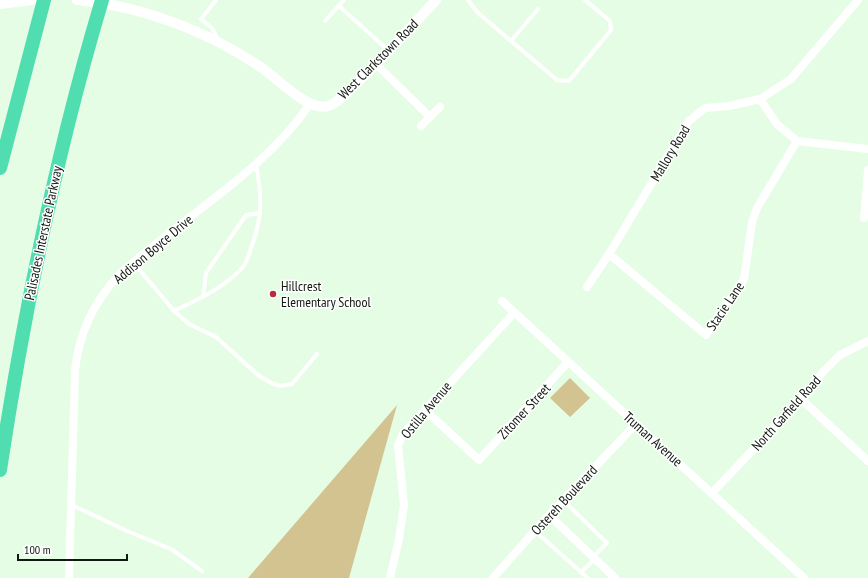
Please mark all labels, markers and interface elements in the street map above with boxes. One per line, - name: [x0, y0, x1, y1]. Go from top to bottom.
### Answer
- street label: West Clarkstown Road: [334, 15, 422, 103]
- street label: Mallory Road: [646, 122, 694, 184]
- street label: Palisades Interstate Parkway: [20, 163, 66, 302]
- street label: Addison Boyce Drive: [110, 210, 197, 288]
- place label: Hillcrest Elementary School: [281, 277, 371, 311]
- street label: Stacie Lane: [702, 278, 748, 334]
- marker: Hillcrest Elementary School: [268, 289, 278, 299]
- street label: North Garfield Road: [747, 372, 825, 454]
- street label: Ostilla Avenue: [397, 377, 455, 442]
- street label: Zitomer Street: [494, 379, 554, 443]
- street label: Truman Avenue: [620, 408, 687, 471]
- street label: Ostereh Boulevard: [527, 461, 601, 539]
- scale bar: [18, 536, 127, 562]
- text: 100 m: [24, 542, 51, 557]

